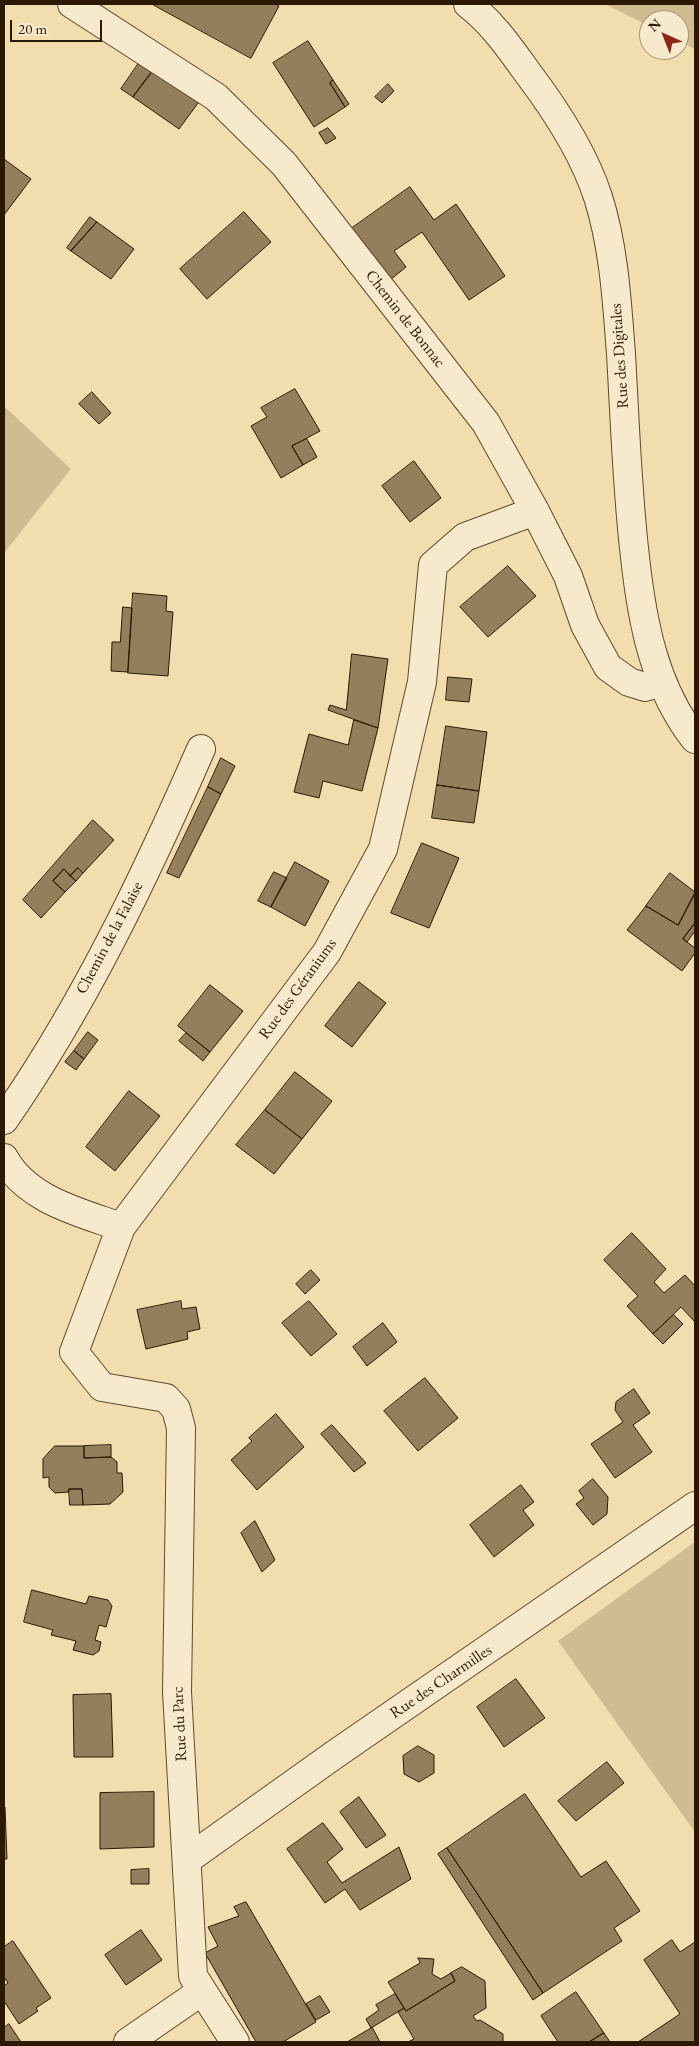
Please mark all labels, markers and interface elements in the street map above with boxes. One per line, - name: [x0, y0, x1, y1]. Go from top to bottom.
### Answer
- scale bar: [12, 10, 105, 42]
- north arrow: [639, 10, 689, 60]
- text: N: [644, 15, 665, 35]
- text: 20 m: [18, 19, 47, 38]
- street label: Chemin de Bonnac: [361, 266, 449, 372]
- street label: Rue des Digitales: [607, 303, 633, 409]
- street label: Chemin de la Falaise: [72, 879, 148, 997]
- street label: Rue des Géraniums: [255, 935, 341, 1043]
- street label: Rue des Charmilles: [386, 1641, 496, 1723]
- street label: Rue du Parc: [168, 1686, 192, 1762]

